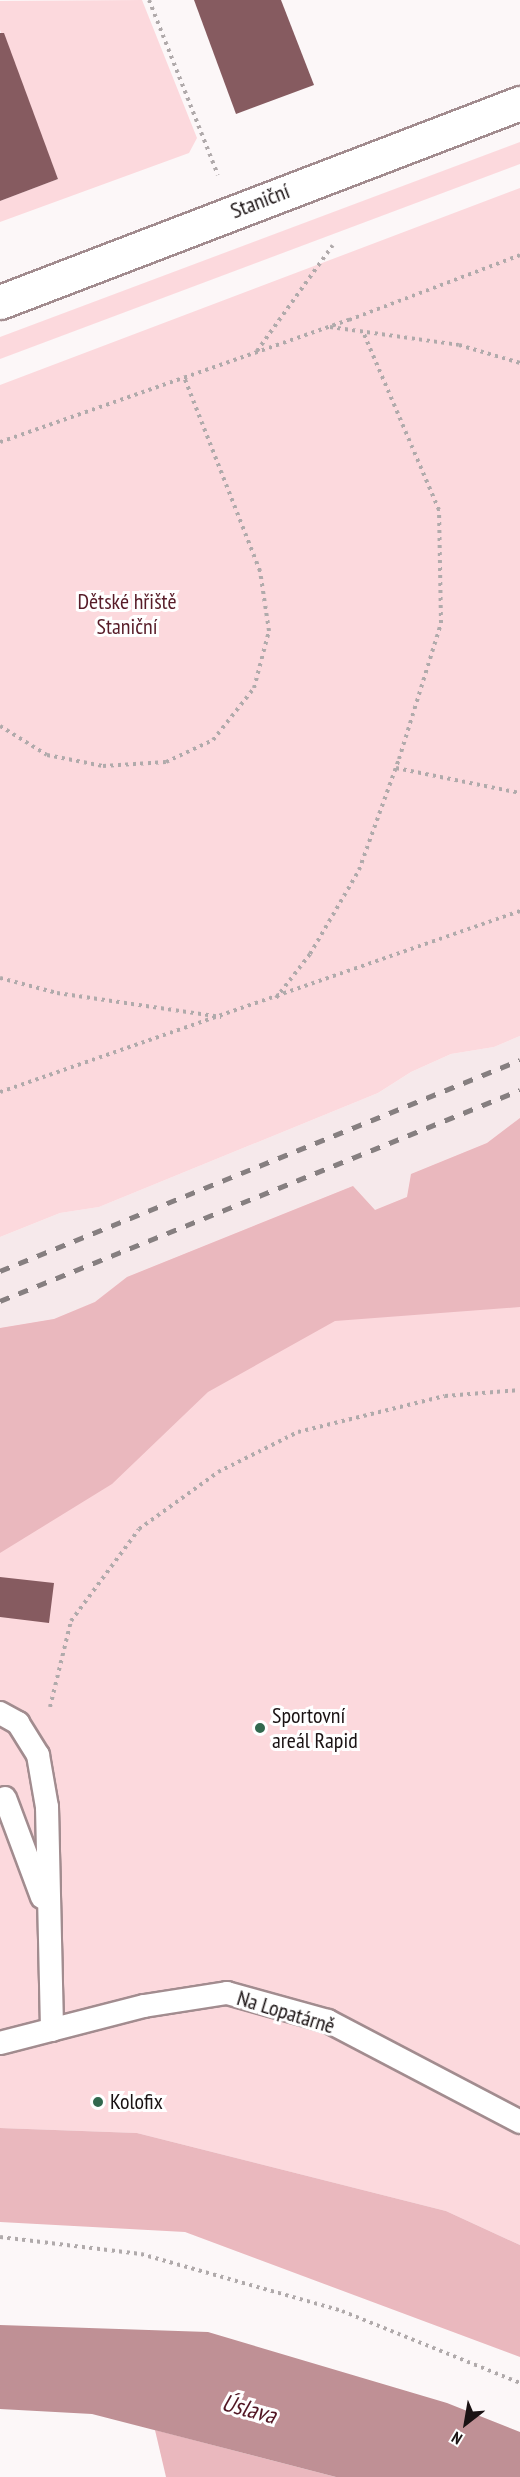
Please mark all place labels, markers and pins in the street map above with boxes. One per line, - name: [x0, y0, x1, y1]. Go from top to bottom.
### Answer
- place label: Sportovní areál Rapid: [272, 1702, 358, 1754]
- marker: Sportovní areál Rapid: [253, 1721, 267, 1735]
- place label: Kolofix: [110, 2089, 163, 2115]
- marker: Kolofix: [91, 2095, 105, 2109]

